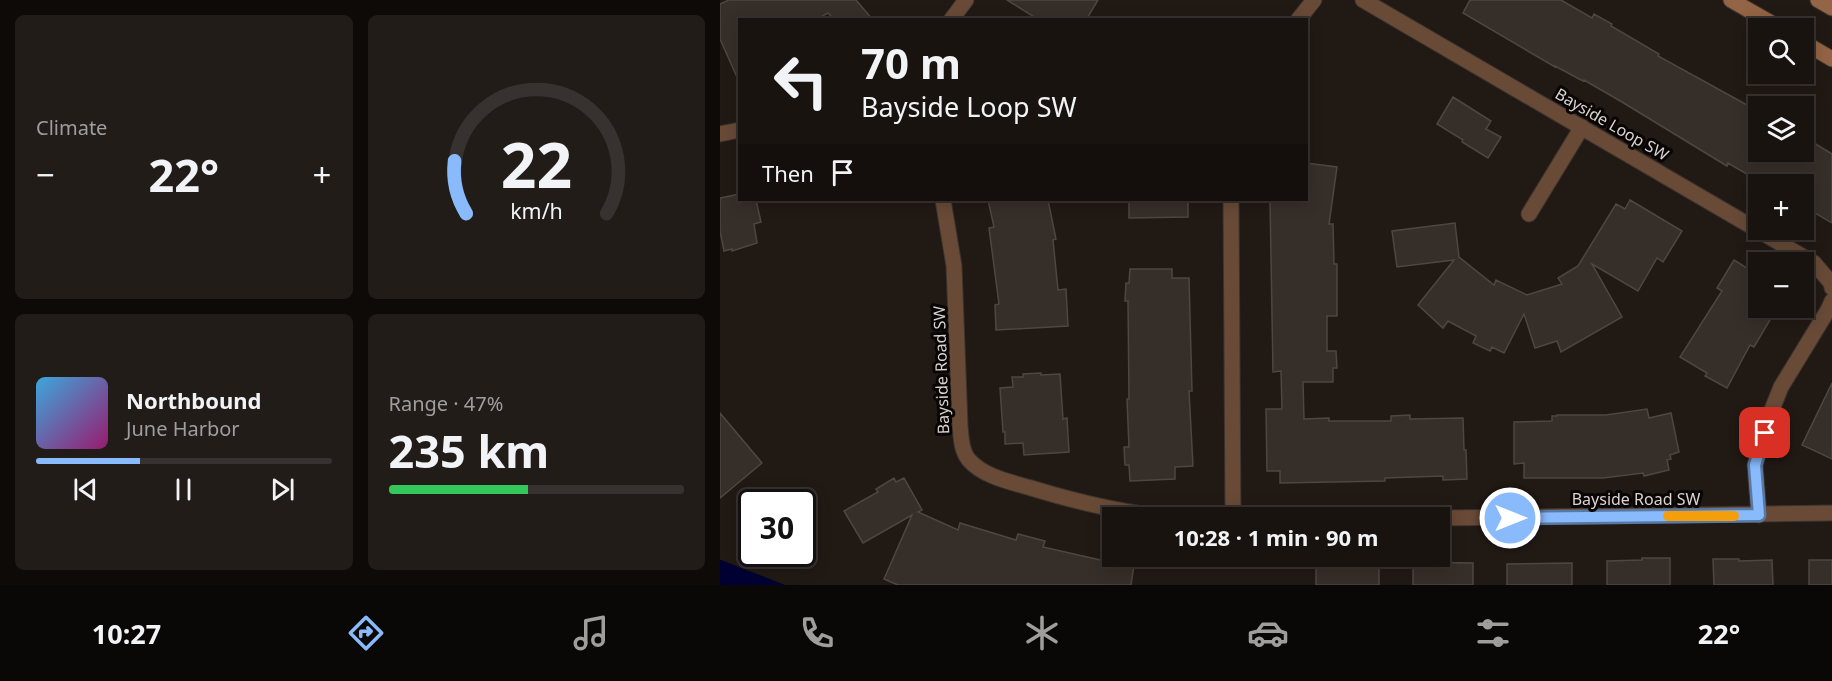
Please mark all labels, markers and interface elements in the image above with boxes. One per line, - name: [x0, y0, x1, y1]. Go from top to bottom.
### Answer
- map controls: [1748, 18, 1814, 318]
- button: search: [1748, 18, 1814, 84]
- text: 70 m: [861, 34, 961, 91]
- icon: left: [762, 42, 840, 120]
- street label: Bayside Loop SW: [1551, 83, 1673, 166]
- text: Bayside Loop SW: [861, 88, 1077, 125]
- button: layers: [1748, 96, 1814, 162]
- text: Climate: [36, 114, 107, 141]
- text: 22: [501, 121, 572, 206]
- text: 22°: [148, 144, 219, 205]
- text: −: [36, 152, 55, 197]
- text: +: [313, 152, 332, 197]
- icon: arrive: [826, 156, 859, 189]
- text: Then: [762, 158, 814, 188]
- button: +: [1748, 174, 1814, 240]
- text: km/h: [510, 196, 563, 225]
- button: −: [1748, 252, 1814, 318]
- street label: Bayside Road SW: [928, 305, 954, 435]
- text: Northbound: [126, 385, 261, 415]
- text: Range · 47%: [389, 390, 503, 417]
- pin: [1739, 407, 1790, 458]
- text: June Harbor: [126, 415, 240, 442]
- icon: arrive: [1748, 416, 1781, 449]
- text: 235 km: [389, 420, 549, 481]
- icon: previous: [69, 473, 102, 506]
- icon: pause: [167, 473, 200, 506]
- icon: next: [266, 473, 299, 506]
- position arrow: [1478, 486, 1542, 550]
- street label: Bayside Road SW: [1572, 488, 1700, 510]
- speed limit sign: 30: [738, 489, 816, 567]
- text: 10:28 · 1 min · 90 m: [1174, 522, 1378, 552]
- icon: directions: [345, 612, 387, 654]
- icon: music: [570, 612, 612, 654]
- icon: phone: [796, 612, 838, 654]
- icon: climate: [1021, 612, 1063, 654]
- icon: car: [1247, 612, 1289, 654]
- icon: filters: [1472, 612, 1514, 654]
- text: 10:27: [92, 615, 161, 652]
- text: 22°: [1698, 615, 1740, 652]

